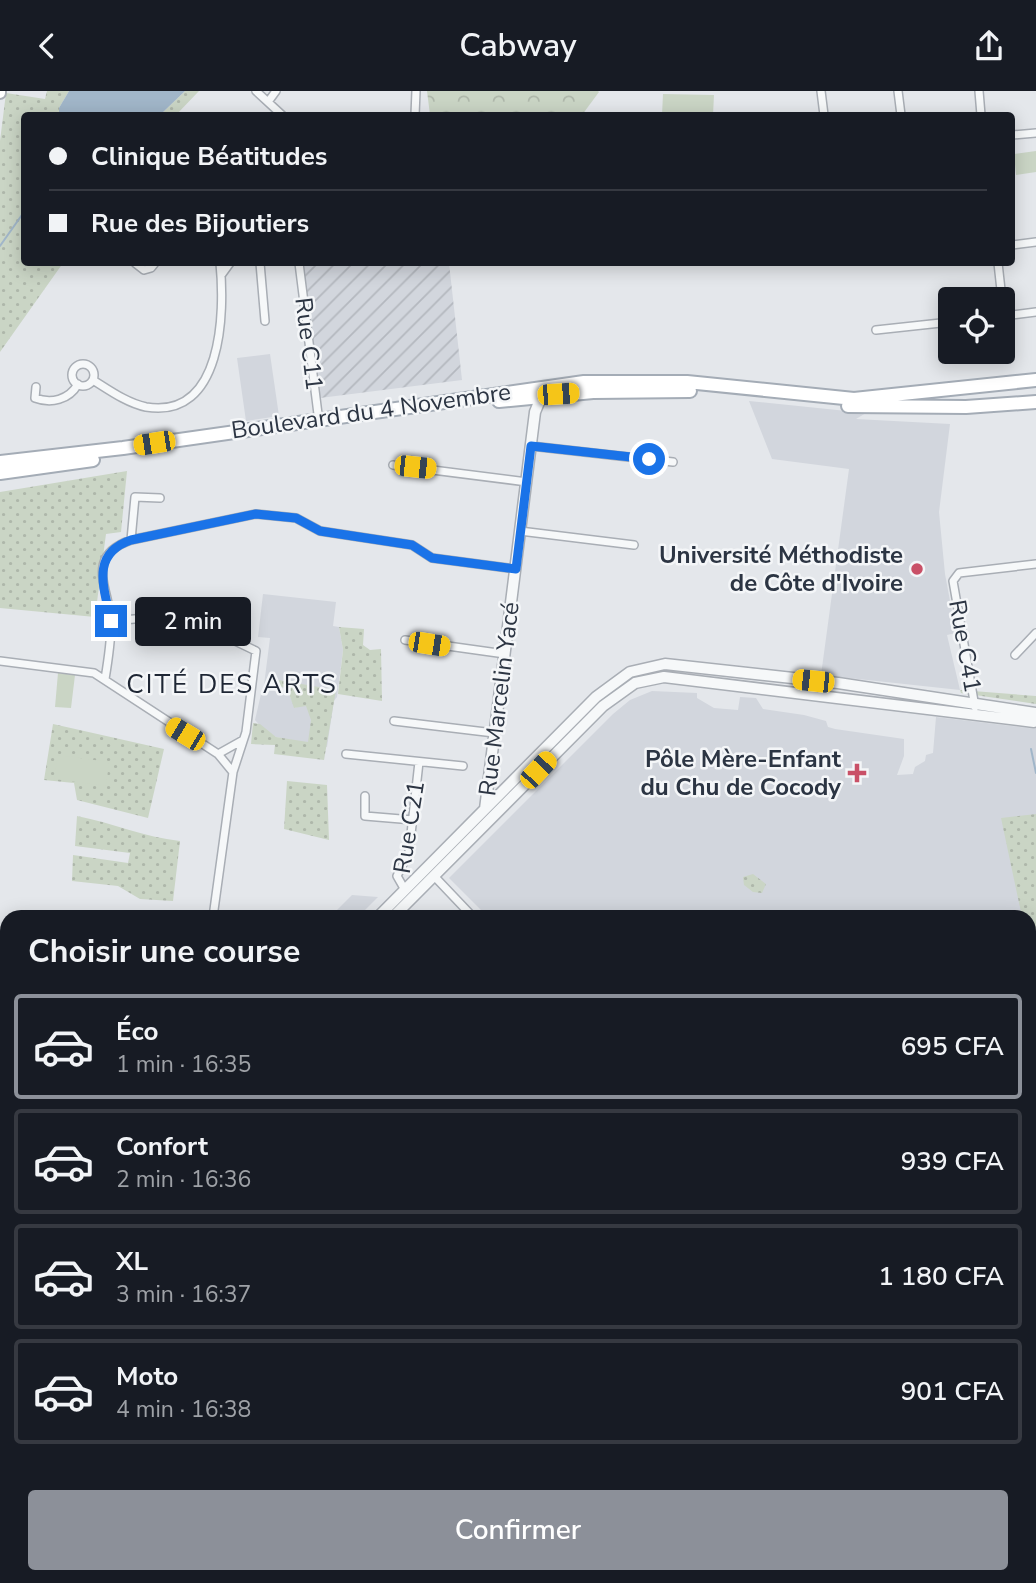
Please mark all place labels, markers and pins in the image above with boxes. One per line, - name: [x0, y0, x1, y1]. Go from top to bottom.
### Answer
- place label: Université Méthodiste de Côte d'Ivoire: [659, 539, 903, 599]
- marker: Université Méthodiste de Côte d'Ivoire: [909, 561, 925, 577]
- place label: Pôle Mère-Enfant du Chu de Cocody: [640, 743, 842, 803]
- marker: Pôle Mère-Enfant du Chu de Cocody: [847, 763, 867, 783]

